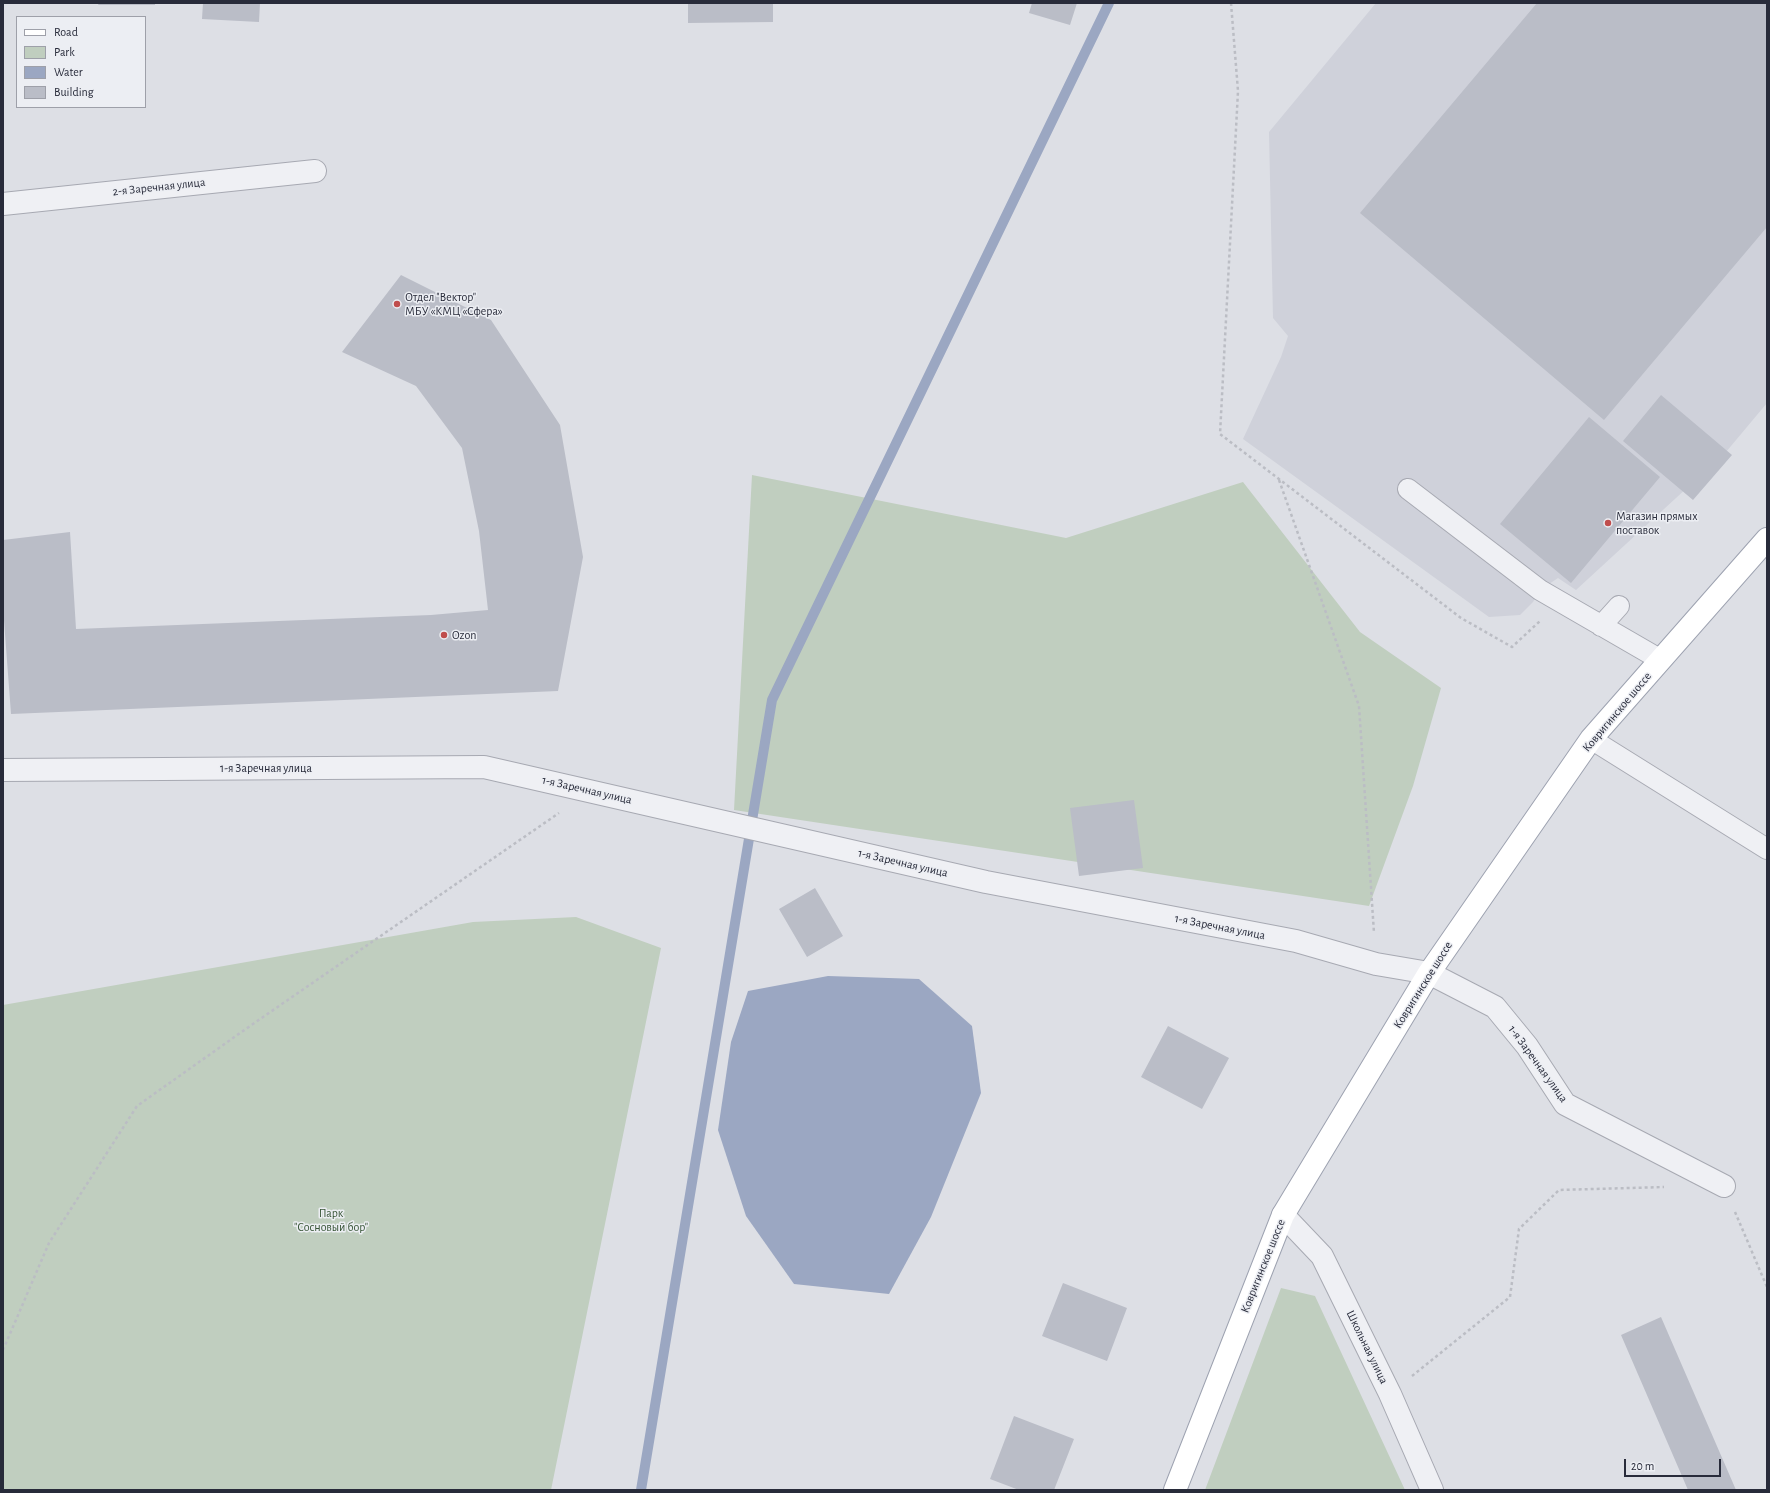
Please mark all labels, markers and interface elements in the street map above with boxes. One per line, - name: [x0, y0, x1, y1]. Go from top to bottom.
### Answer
- legend: [16, 16, 146, 108]
- text: Road: [54, 26, 78, 38]
- text: Park: [54, 46, 75, 58]
- text: Water: [54, 66, 83, 78]
- text: Building: [54, 86, 94, 98]
- street label: 2-я Заречная улица: [112, 175, 206, 199]
- place label: Отдел "Вектор" МБУ «КМЦ «Сфера»: [405, 290, 503, 318]
- marker: Отдел "Вектор" МБУ «КМЦ «Сфера»: [392, 299, 402, 309]
- place label: Магазин прямых поставок: [1616, 509, 1698, 537]
- marker: Магазин прямых поставок: [1603, 518, 1613, 528]
- place label: Ozon: [452, 628, 476, 642]
- marker: Ozon: [439, 630, 449, 640]
- street label: Ковригинское шоссе: [1579, 669, 1655, 755]
- street label: 1-я Заречная улица: [220, 761, 312, 775]
- street label: 1-я Заречная улица: [541, 773, 633, 807]
- street label: 1-я Заречная улица: [857, 846, 949, 880]
- street label: 1-я Заречная улица: [1174, 911, 1266, 943]
- street label: Ковригинское шоссе: [1390, 939, 1456, 1031]
- street label: 1-я Заречная улица: [1505, 1023, 1571, 1105]
- park label: Парк "Сосновый бор": [294, 1206, 368, 1234]
- street label: Ковригинское шоссе: [1238, 1217, 1288, 1315]
- street label: Школьная улица: [1343, 1308, 1391, 1386]
- scale bar: [1626, 1451, 1723, 1477]
- text: 20 m: [1631, 1460, 1654, 1472]

